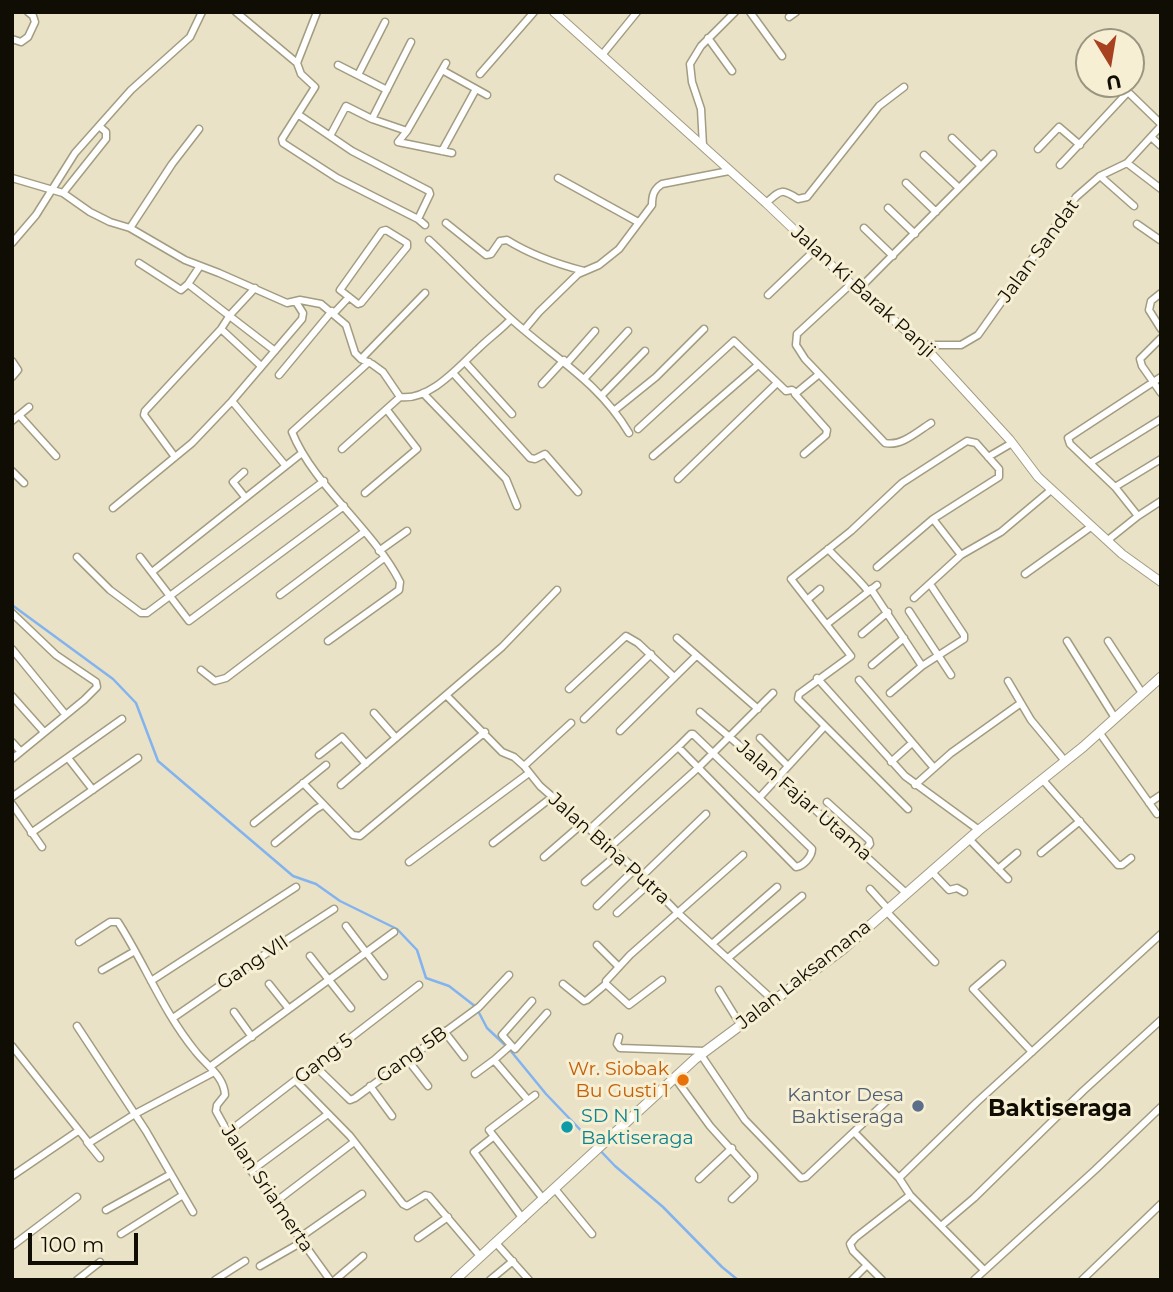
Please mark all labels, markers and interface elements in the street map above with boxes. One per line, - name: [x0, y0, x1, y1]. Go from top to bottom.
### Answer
- north arrow: [1075, 28, 1145, 98]
- text: U: [1104, 69, 1123, 95]
- street label: Jalan Sandat: [994, 195, 1084, 307]
- street label: Jalan Ki Barak Panji: [786, 221, 940, 363]
- street label: Jalan Fajar Utama: [732, 736, 876, 866]
- street label: Jalan Bina Putra: [544, 788, 674, 910]
- street label: Jalan Laksamana: [732, 915, 876, 1035]
- street label: Gang VII: [213, 931, 293, 995]
- street label: Gang 5B: [372, 1022, 452, 1088]
- street label: Gang 5: [290, 1029, 358, 1089]
- place label: Wr. Siobak Bu Gusti 1: [568, 1058, 669, 1102]
- marker: Wr. Siobak Bu Gusti 1: [675, 1072, 691, 1088]
- place label: Kantor Desa Baktiseraga: [787, 1084, 904, 1128]
- district label: Baktiseraga: [988, 1095, 1132, 1123]
- marker: Kantor Desa Baktiseraga: [910, 1098, 926, 1114]
- place label: SD N 1 Baktiseraga: [581, 1105, 694, 1149]
- marker: SD N 1 Baktiseraga: [559, 1119, 575, 1135]
- street label: Jalan Sriamerta: [216, 1121, 318, 1257]
- scale bar: [32, 1218, 142, 1262]
- text: 100 m: [41, 1232, 104, 1257]

